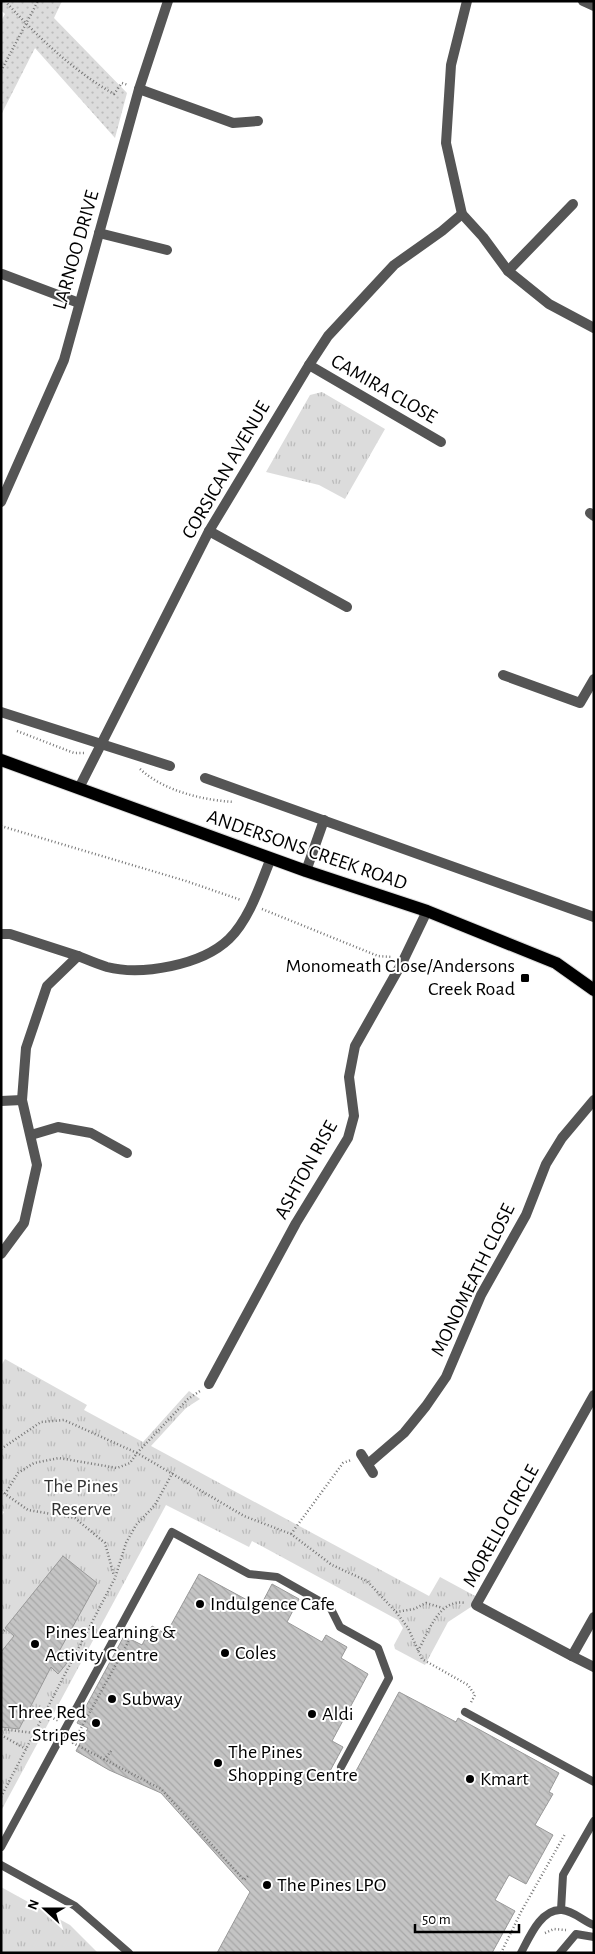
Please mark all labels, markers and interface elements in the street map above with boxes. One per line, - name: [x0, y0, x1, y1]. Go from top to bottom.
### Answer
- street label: LARNOO DRIVE: [49, 188, 103, 312]
- street label: CAMIRA CLOSE: [328, 351, 441, 428]
- street label: CORSICAN AVENUE: [178, 397, 274, 542]
- street label: ANDERSONS CREEK ROAD: [204, 806, 410, 894]
- place label: Monomeath Close/Andersons Creek Road: [286, 956, 515, 999]
- marker: Monomeath Close/Andersons Creek Road: [519, 972, 531, 984]
- street label: ASHTON RISE: [271, 1117, 341, 1222]
- street label: MONOMEATH CLOSE: [427, 1200, 519, 1359]
- street label: MORELLO CIRCLE: [459, 1461, 543, 1590]
- park label: The Pines Reserve: [44, 1476, 118, 1519]
- place label: Indulgence Cafe: [210, 1594, 335, 1614]
- marker: Indulgence Cafe: [194, 1598, 206, 1610]
- place label: Pines Learning & Activity Centre: [45, 1622, 176, 1665]
- marker: Pines Learning & Activity Centre: [29, 1638, 41, 1650]
- place label: Coles: [235, 1643, 276, 1663]
- marker: Coles: [219, 1647, 231, 1659]
- place label: Subway: [122, 1689, 183, 1709]
- marker: Subway: [106, 1693, 118, 1705]
- place label: Three Red Stripes: [8, 1702, 86, 1745]
- place label: Aldi: [322, 1704, 354, 1724]
- marker: Aldi: [306, 1708, 318, 1720]
- marker: Three Red Stripes: [90, 1717, 102, 1729]
- place label: The Pines Shopping Centre: [228, 1742, 358, 1785]
- marker: The Pines Shopping Centre: [212, 1757, 224, 1769]
- place label: Kmart: [480, 1769, 529, 1789]
- marker: Kmart: [464, 1773, 476, 1785]
- place label: The Pines LPO: [277, 1875, 386, 1895]
- marker: The Pines LPO: [261, 1879, 273, 1891]
- north arrow: [20, 1884, 70, 1934]
- text: N: [26, 1898, 42, 1912]
- scale bar: [415, 1902, 519, 1934]
- text: 50 m: [422, 1912, 451, 1927]

